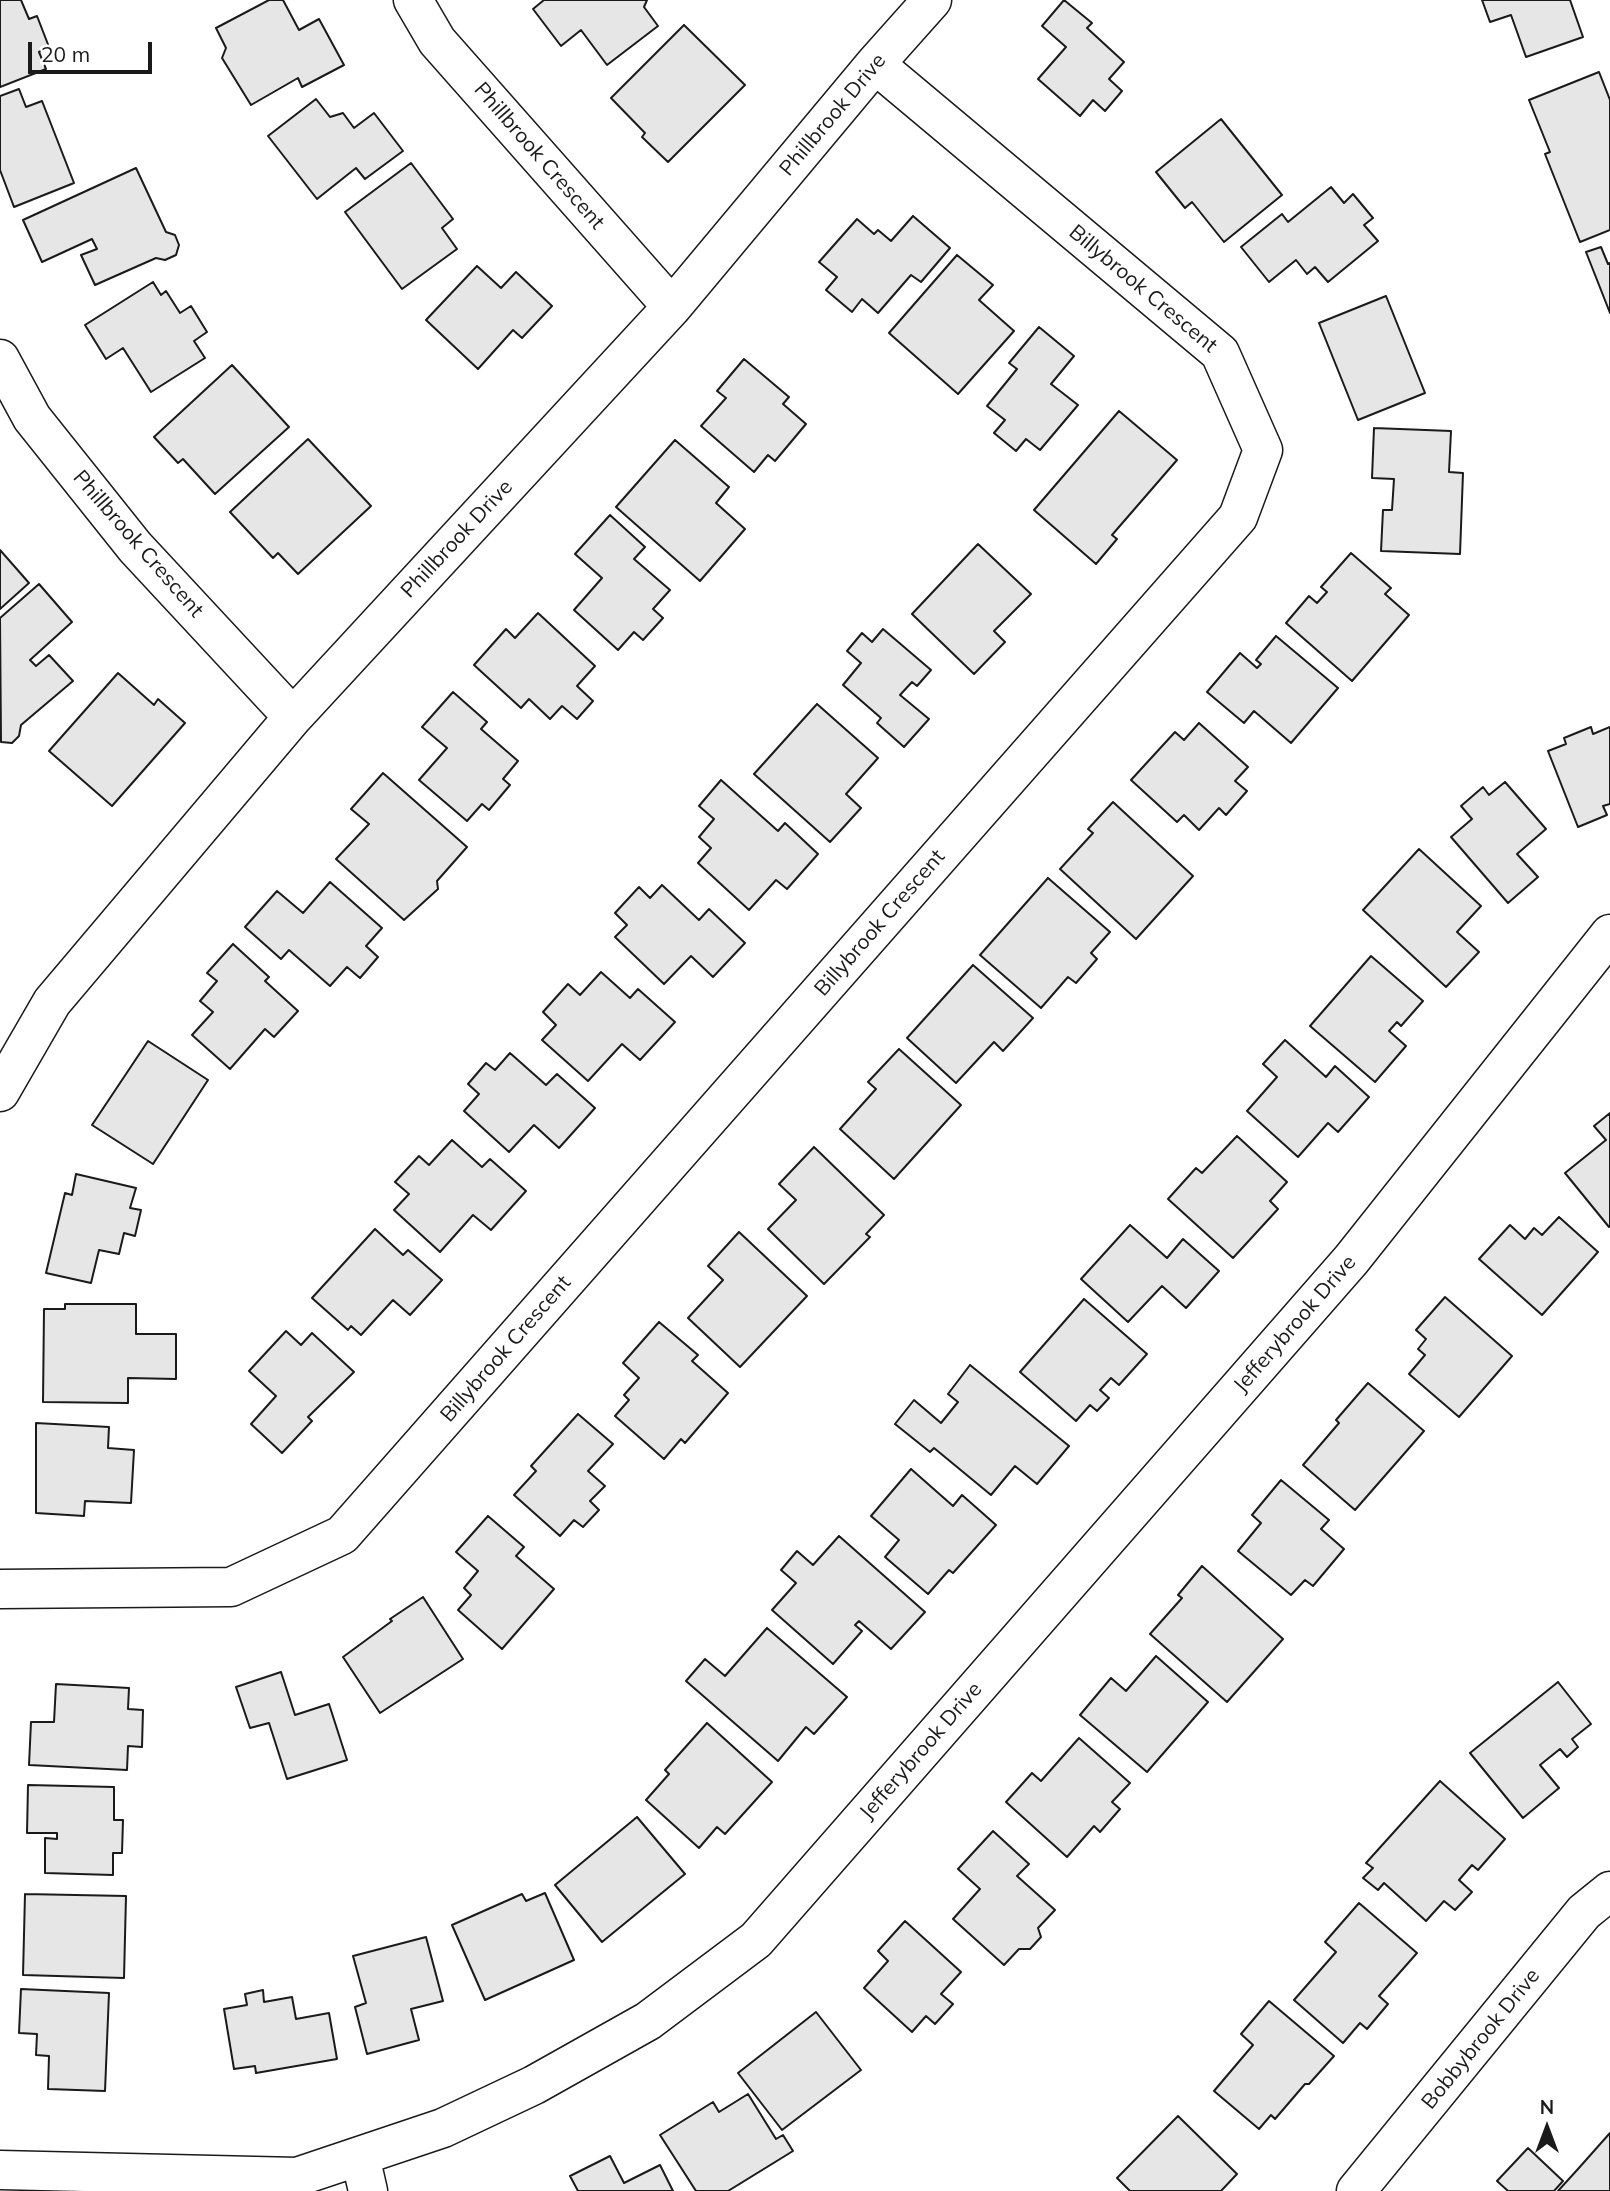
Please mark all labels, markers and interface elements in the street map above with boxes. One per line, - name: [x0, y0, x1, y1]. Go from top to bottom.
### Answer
- scale bar: [32, 28, 156, 72]
- text: 20 m: [41, 41, 90, 67]
- street label: Phillbrook Drive: [774, 49, 892, 181]
- street label: Phillbrook Crescent: [468, 77, 610, 235]
- street label: Billybrook Crescent: [1064, 220, 1222, 358]
- street label: Phillbrook Crescent: [67, 465, 209, 623]
- street label: Phillbrook Drive: [396, 475, 518, 603]
- street label: Billybrook Crescent: [810, 845, 950, 1001]
- street label: Jefferybrook Drive: [1228, 1250, 1362, 1398]
- street label: Billybrook Crescent: [436, 1271, 576, 1427]
- street label: Jefferybrook Drive: [854, 1677, 988, 1825]
- street label: Bobbybrook Drive: [1417, 1964, 1545, 2114]
- north arrow: [1512, 2093, 1582, 2163]
- text: N: [1540, 2095, 1554, 2119]

